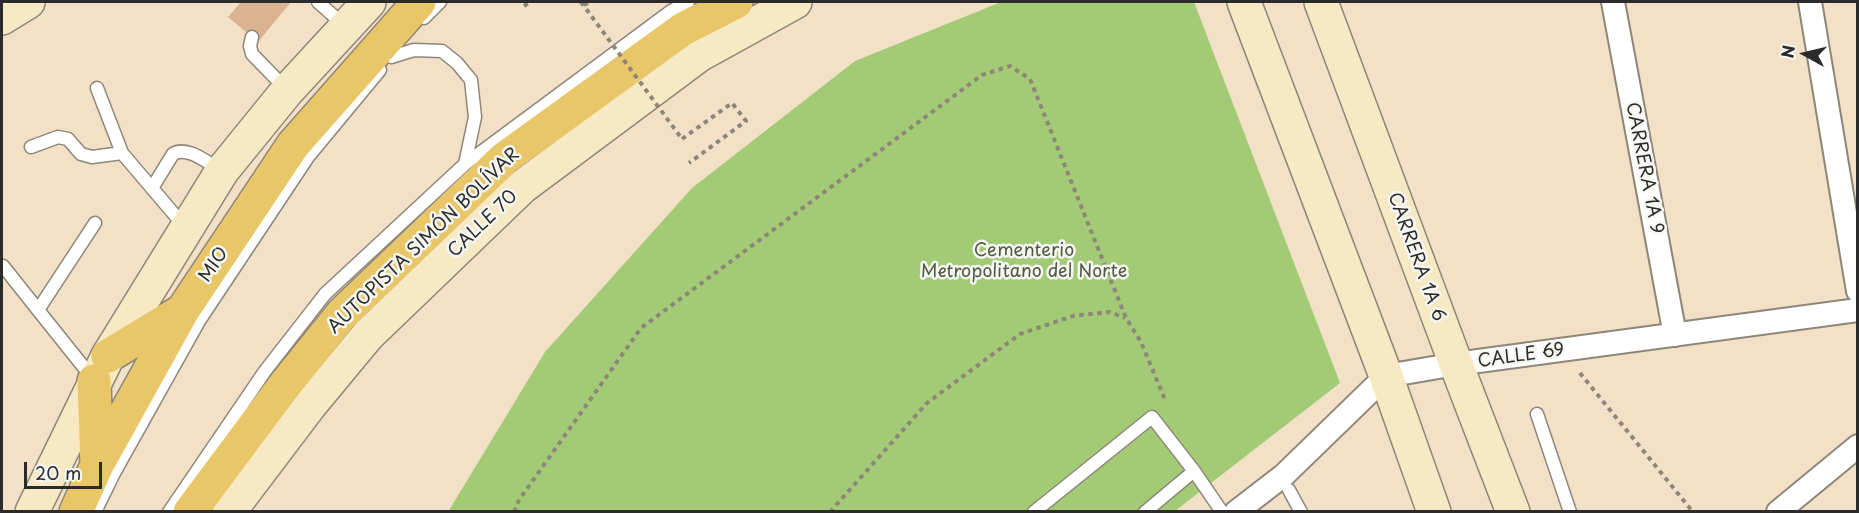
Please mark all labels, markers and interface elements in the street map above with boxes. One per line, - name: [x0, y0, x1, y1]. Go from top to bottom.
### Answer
- north arrow: [1775, 24, 1835, 84]
- text: N: [1774, 44, 1800, 59]
- street label: CARRERA 1A 9: [1621, 100, 1667, 236]
- street label: AUTOPISTA SIMÓN BOLÍVAR: [324, 144, 524, 338]
- street label: CALLE 70: [444, 186, 522, 262]
- street label: CARRERA 1A 6: [1383, 190, 1449, 324]
- park label: Cementerio Metropolitano del Norte: [921, 240, 1127, 282]
- street label: MIO: [195, 243, 233, 287]
- street label: CALLE 69: [1476, 339, 1566, 373]
- scale bar: [27, 450, 105, 488]
- text: 20 m: [35, 459, 81, 486]

